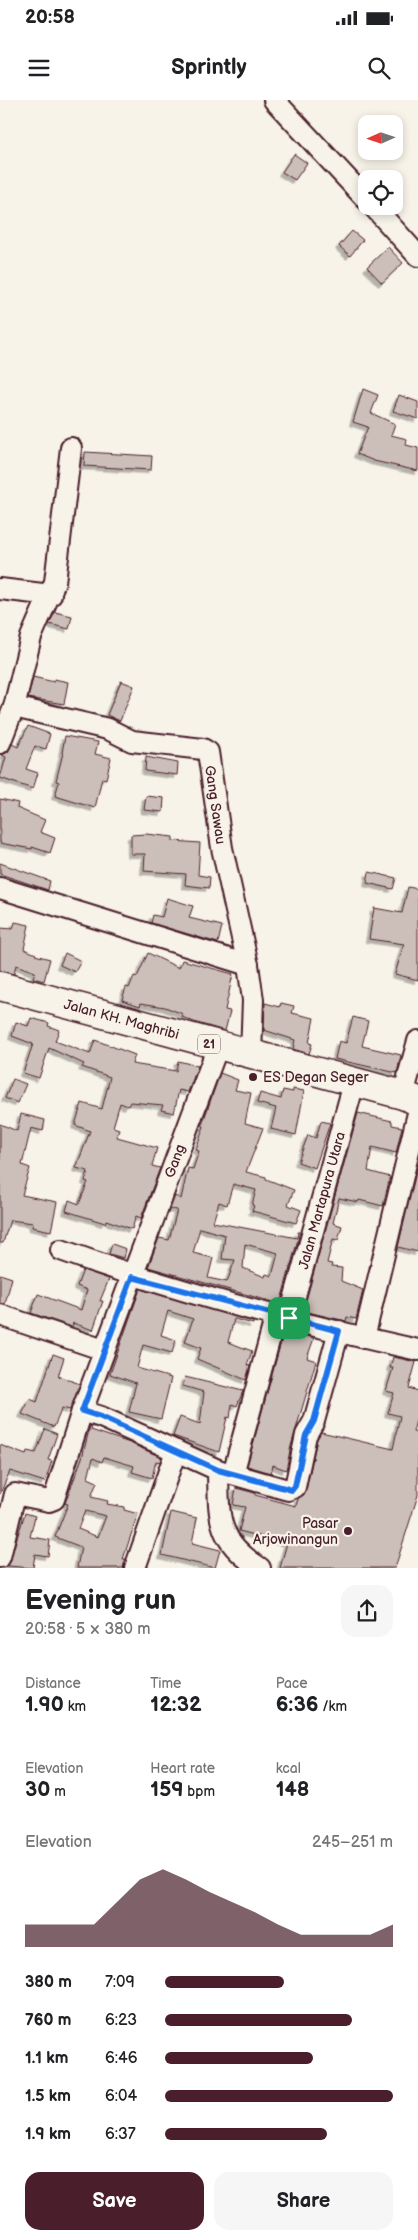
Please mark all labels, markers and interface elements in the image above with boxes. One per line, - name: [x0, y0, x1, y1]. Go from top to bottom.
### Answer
- text: 20:58: [25, 6, 75, 29]
- icon: menu: [25, 54, 53, 82]
- text: Sprintly: [171, 54, 247, 81]
- icon: search: [365, 54, 393, 82]
- north arrow: [358, 115, 402, 160]
- map controls: [358, 115, 403, 215]
- button: locate: [358, 170, 403, 215]
- street label: Gang Sawau: [202, 764, 230, 845]
- street label: Jalan KH. Maghribi: [62, 995, 181, 1043]
- road number: 21: [198, 1034, 220, 1054]
- place label: ES Degan Seger: [263, 1069, 369, 1086]
- marker: ES Degan Seger: [247, 1071, 259, 1083]
- street label: Jalan Martapura Utara: [294, 1130, 349, 1271]
- street label: Gang: [161, 1142, 189, 1180]
- pin: [268, 1297, 310, 1339]
- icon: arrive: [275, 1304, 303, 1332]
- place label: Pasar Arjowinangun: [253, 1515, 339, 1548]
- marker: Pasar Arjowinangun: [342, 1525, 354, 1537]
- text: Evening run: [25, 1584, 176, 1617]
- button: share: [341, 1585, 393, 1637]
- text: 20:58 · 5 × 380 m: [25, 1620, 151, 1639]
- text: Distance: [25, 1675, 81, 1692]
- text: Time: [150, 1675, 181, 1692]
- text: Pace: [276, 1675, 308, 1692]
- text: 1.90: [25, 1692, 64, 1717]
- text: 12:32: [150, 1692, 202, 1717]
- text: 6:36: [276, 1692, 318, 1717]
- text: km: [64, 1698, 86, 1715]
- text: /km: [318, 1698, 347, 1715]
- text: Elevation: [25, 1760, 83, 1777]
- text: Heart rate: [150, 1760, 215, 1777]
- text: kcal: [276, 1760, 301, 1777]
- text: 30: [25, 1777, 50, 1802]
- text: 159: [150, 1777, 184, 1802]
- text: 148: [276, 1777, 310, 1802]
- text: m: [50, 1783, 66, 1800]
- text: bpm: [184, 1783, 215, 1800]
- text: Elevation: [25, 1833, 92, 1852]
- text: 245–251 m: [312, 1833, 393, 1852]
- text: 380 m: [25, 1973, 72, 1992]
- text: 7:09: [105, 1973, 135, 1992]
- text: 760 m: [25, 2011, 71, 2030]
- text: 6:23: [105, 2011, 137, 2030]
- text: 1.1 km: [25, 2049, 68, 2068]
- text: 6:46: [105, 2049, 138, 2068]
- text: 1.5 km: [25, 2087, 71, 2106]
- text: 6:04: [105, 2087, 137, 2106]
- text: 1.9 km: [25, 2125, 71, 2144]
- text: 6:37: [105, 2125, 136, 2144]
- button: Save: [25, 2172, 204, 2230]
- button: Share: [214, 2172, 393, 2230]

